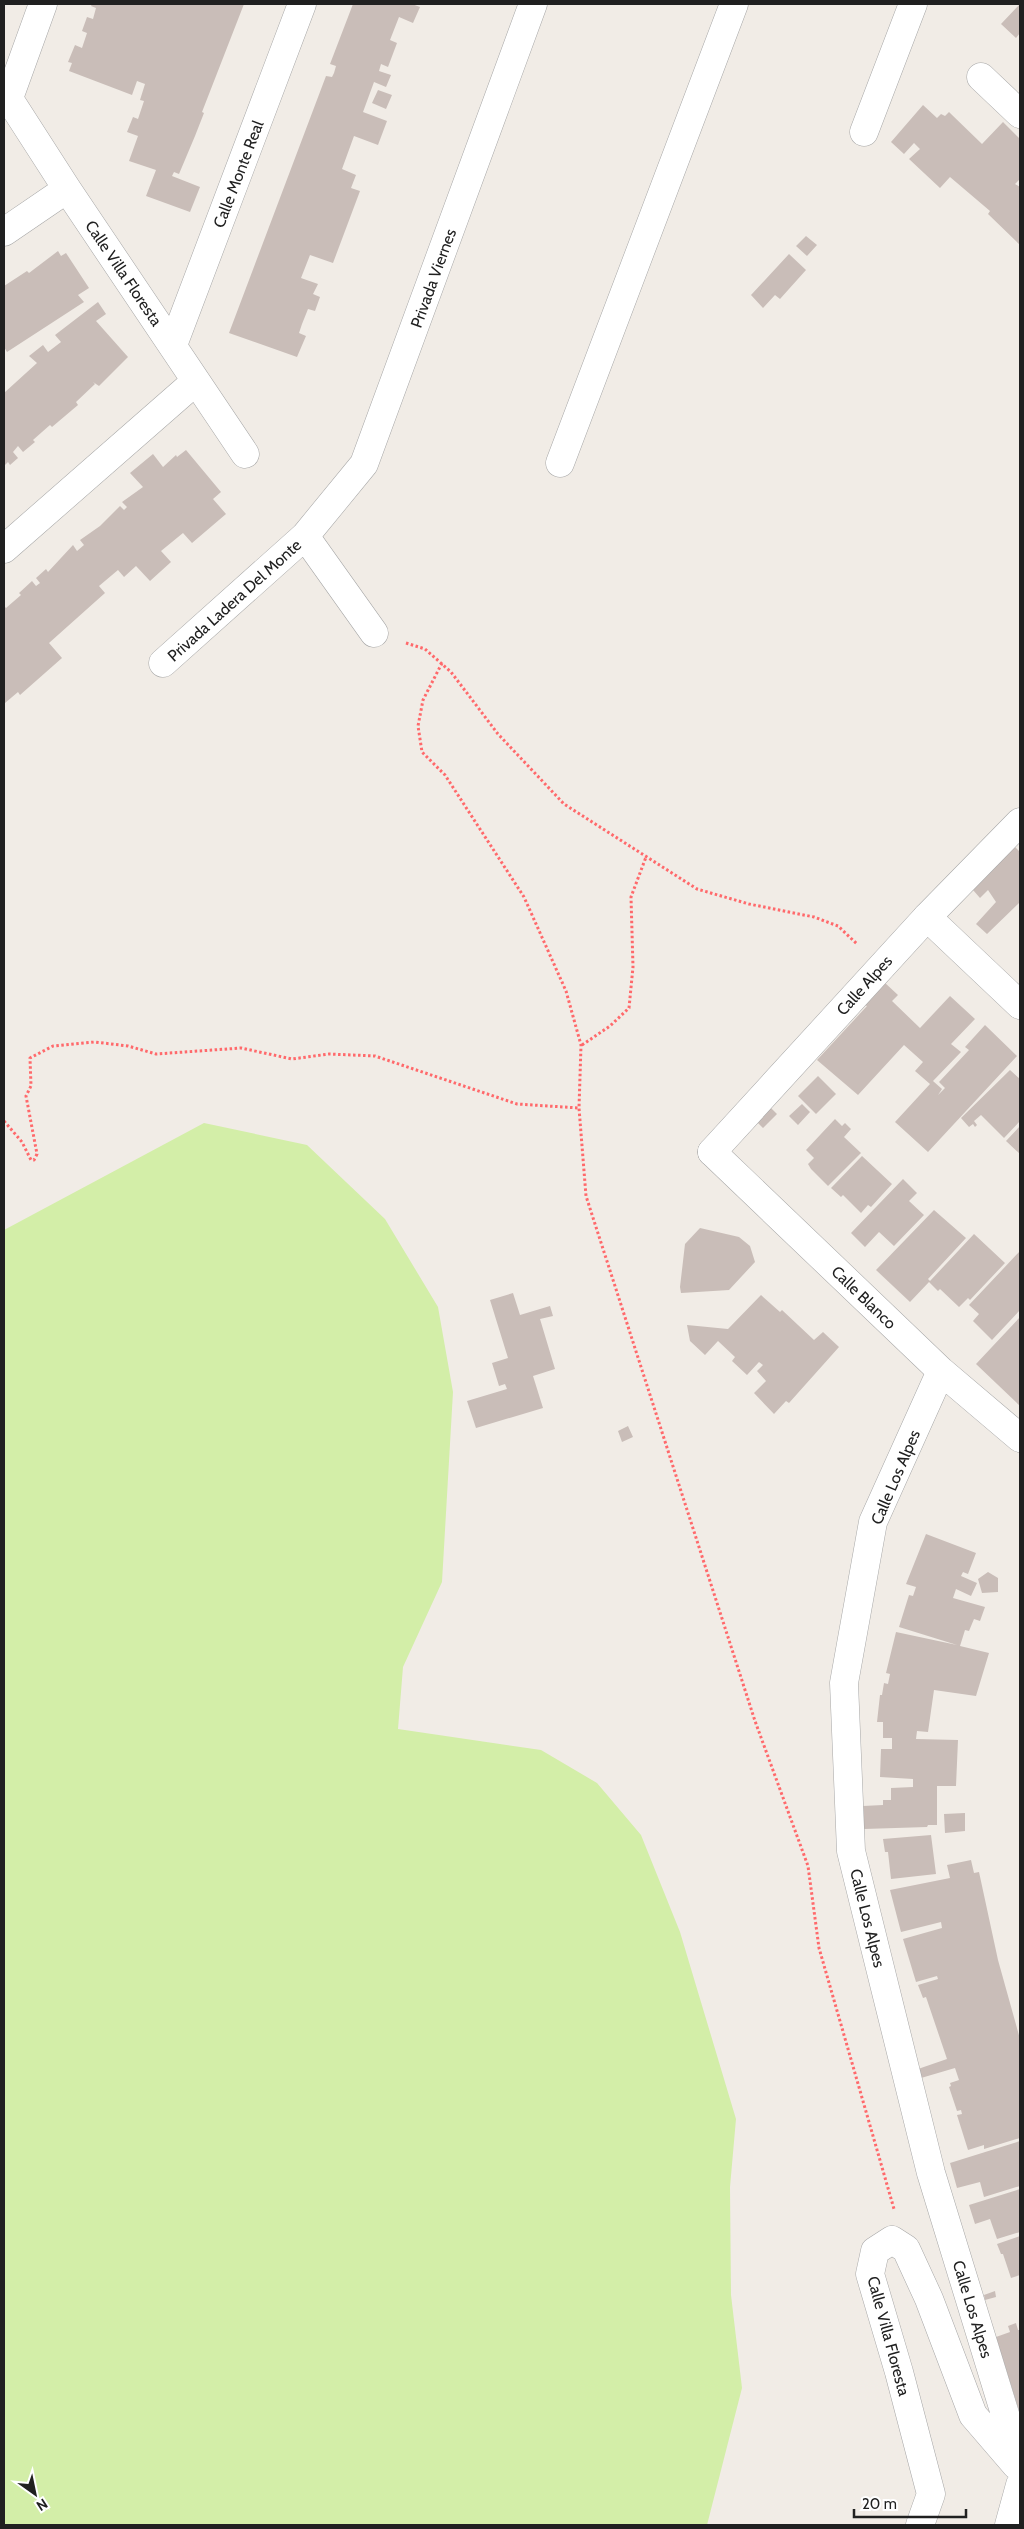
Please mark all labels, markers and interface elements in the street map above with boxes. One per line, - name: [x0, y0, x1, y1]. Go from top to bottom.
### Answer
- street label: Calle Monte Real: [209, 118, 268, 230]
- street label: Calle Villa Floresta: [81, 217, 166, 330]
- street label: Privada Viernes: [407, 226, 460, 330]
- street label: Privada Ladera Del Monte: [164, 535, 305, 665]
- street label: Calle Alpes: [833, 951, 896, 1019]
- street label: Calle Blanco: [827, 1262, 900, 1333]
- street label: Calle Los Alpes: [867, 1427, 924, 1527]
- street label: Calle Los Alpes: [846, 1867, 889, 1970]
- street label: Calle Los Alpes: [949, 2258, 996, 2361]
- street label: Calle Villa Floresta: [863, 2274, 914, 2398]
- north arrow: [10, 2469, 60, 2519]
- scale bar: [854, 2486, 966, 2518]
- text: N: [33, 2495, 51, 2515]
- text: 20 m: [862, 2495, 897, 2513]

